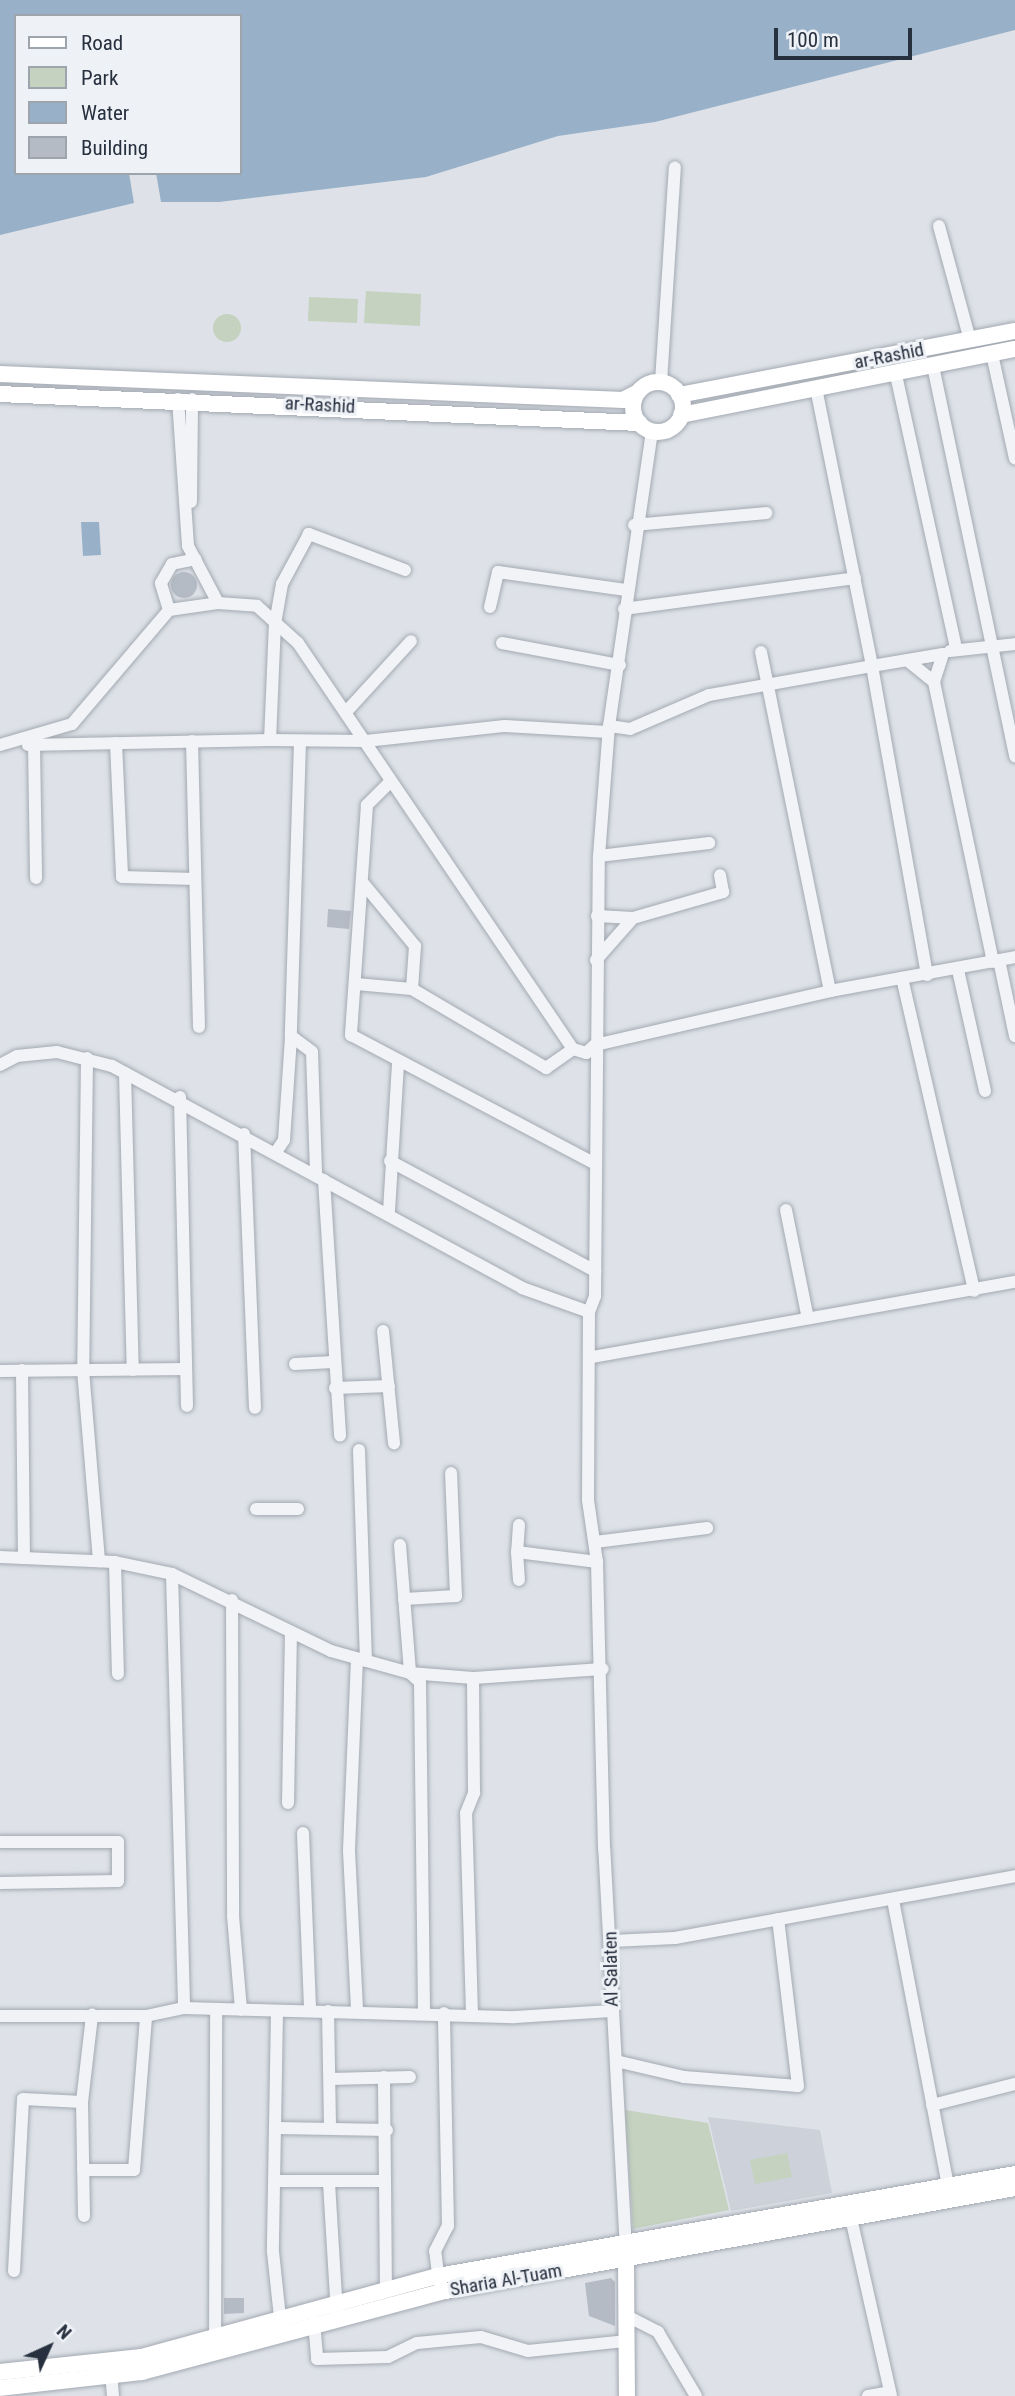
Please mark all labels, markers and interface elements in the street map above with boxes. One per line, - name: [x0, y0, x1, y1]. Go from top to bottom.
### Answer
- legend: [14, 14, 242, 175]
- scale bar: [777, 14, 915, 58]
- text: 100 m: [787, 28, 839, 52]
- text: Road: [81, 31, 123, 55]
- text: Park: [81, 66, 118, 90]
- text: Water: [81, 101, 129, 125]
- text: Building: [81, 136, 148, 160]
- street label: ar-Rashid: [852, 338, 926, 374]
- street label: ar-Rashid: [284, 392, 356, 418]
- street label: Al Salaten: [599, 1931, 623, 2007]
- street label: Sharia Al-Tuam: [448, 2259, 564, 2301]
- north arrow: [14, 2312, 84, 2382]
- text: N: [52, 2320, 76, 2344]

